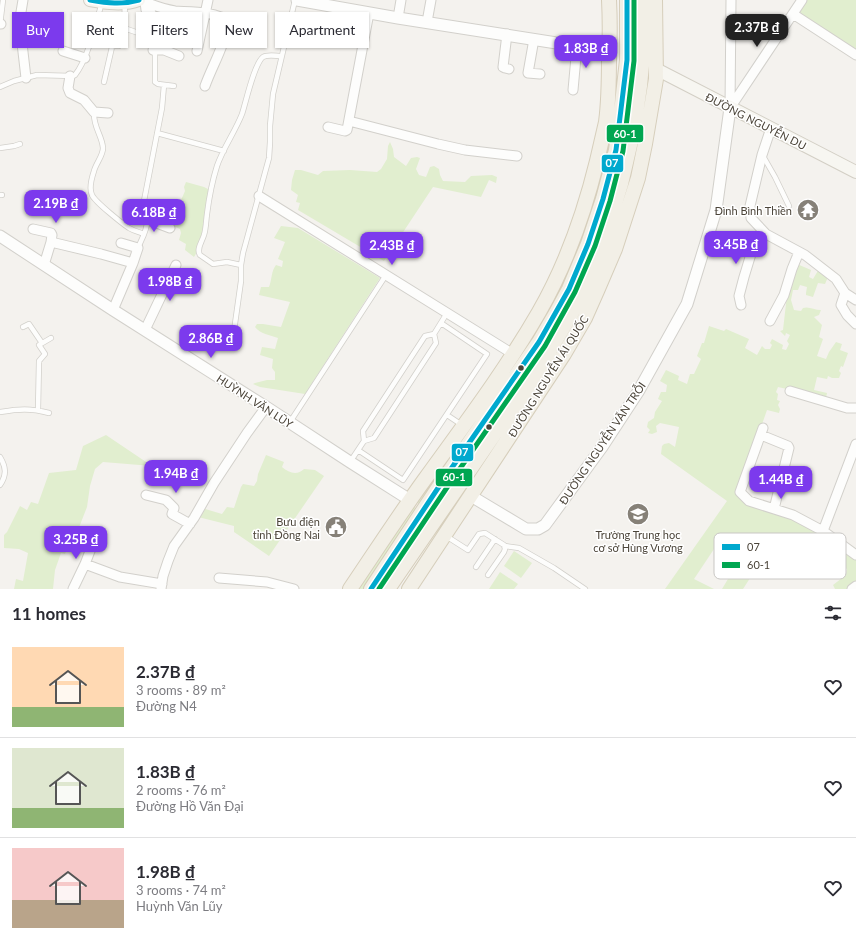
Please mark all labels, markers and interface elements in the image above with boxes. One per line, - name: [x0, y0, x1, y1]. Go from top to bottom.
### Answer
- chip: Buy: [12, 12, 64, 48]
- chip: Rent: [72, 12, 128, 48]
- chip: Filters: [136, 12, 202, 48]
- chip: New: [210, 12, 267, 48]
- chip: Apartment: [275, 12, 369, 48]
- pin: 2.37B ₫: [720, 14, 794, 48]
- text: 2.37B ₫: [734, 19, 780, 35]
- pin: 1.83B ₫: [549, 35, 623, 69]
- text: 1.83B ₫: [563, 40, 609, 56]
- street label: ĐƯỜNG NGUYỄN DU: [703, 89, 809, 152]
- line badge: 60-1: [606, 124, 644, 143]
- text: 60-1: [613, 127, 637, 140]
- line badge: 07: [601, 154, 624, 173]
- text: 07: [606, 156, 618, 169]
- pin: 2.19B ₫: [19, 190, 93, 224]
- text: 2.19B ₫: [33, 195, 79, 211]
- temple icon: Đình Bình Thiền: [795, 197, 821, 223]
- pin: 6.18B ₫: [117, 199, 191, 233]
- text: 6.18B ₫: [131, 204, 177, 220]
- place label: Đình Bình Thiền: [714, 204, 792, 217]
- pin: 3.45B ₫: [699, 231, 773, 265]
- pin: 2.43B ₫: [355, 232, 429, 266]
- text: 3.45B ₫: [713, 236, 759, 252]
- text: 2.43B ₫: [369, 237, 415, 253]
- pin: 1.98B ₫: [133, 268, 207, 302]
- text: 1.98B ₫: [147, 273, 193, 289]
- street label: ĐƯỜNG NGUYỄN ÁI QUỐC: [504, 312, 591, 439]
- pin: 2.86B ₫: [174, 325, 248, 359]
- text: 2.86B ₫: [188, 330, 234, 346]
- unlabelled marker: [516, 363, 526, 373]
- street label: HUỲNH VĂN LŨY: [214, 371, 296, 431]
- street label: ĐƯỜNG NGUYỄN VĂN TRỖI: [554, 378, 648, 507]
- unlabelled marker: [484, 422, 494, 432]
- line badge: 07: [451, 443, 474, 462]
- text: 07: [456, 445, 468, 458]
- pin: 1.94B ₫: [139, 460, 213, 494]
- text: 1.94B ₫: [153, 465, 199, 481]
- pin: 1.44B ₫: [744, 466, 818, 500]
- line badge: 60-1: [435, 468, 473, 487]
- text: 60-1: [442, 470, 466, 483]
- text: 1.44B ₫: [758, 471, 804, 487]
- school or university icon: Trường Trung học cơ sở Hùng Vương: [625, 501, 651, 527]
- public building icon: Bưu điện tỉnh Đồng Nai: [323, 514, 349, 540]
- place label: Bưu điện tỉnh Đồng Nai: [253, 515, 320, 541]
- pin: 3.25B ₫: [39, 526, 113, 560]
- place label: Trường Trung học cơ sở Hùng Vương: [593, 528, 683, 554]
- text: 3.25B ₫: [53, 531, 99, 547]
- legend: [714, 533, 846, 579]
- text: 07: [747, 540, 760, 553]
- text: 60-1: [747, 558, 770, 571]
- icon: filters: [822, 602, 844, 624]
- text: 11 homes: [12, 603, 86, 624]
- text: 2.37B ₫: [136, 661, 195, 682]
- icon: home: [44, 663, 92, 711]
- icon: heart: [822, 676, 844, 698]
- text: 3 rooms · 89 m²: [136, 682, 226, 698]
- text: Đường N4: [136, 698, 197, 714]
- text: 1.83B ₫: [136, 761, 195, 782]
- icon: home: [44, 764, 92, 812]
- icon: heart: [822, 777, 844, 799]
- text: 2 rooms · 76 m²: [136, 782, 226, 798]
- text: Đường Hồ Văn Đại: [136, 798, 244, 814]
- text: 1.98B ₫: [136, 861, 195, 882]
- icon: home: [44, 864, 92, 912]
- icon: heart: [822, 877, 844, 899]
- text: 3 rooms · 74 m²: [136, 882, 226, 898]
- text: Huỳnh Văn Lũy: [136, 898, 222, 914]

